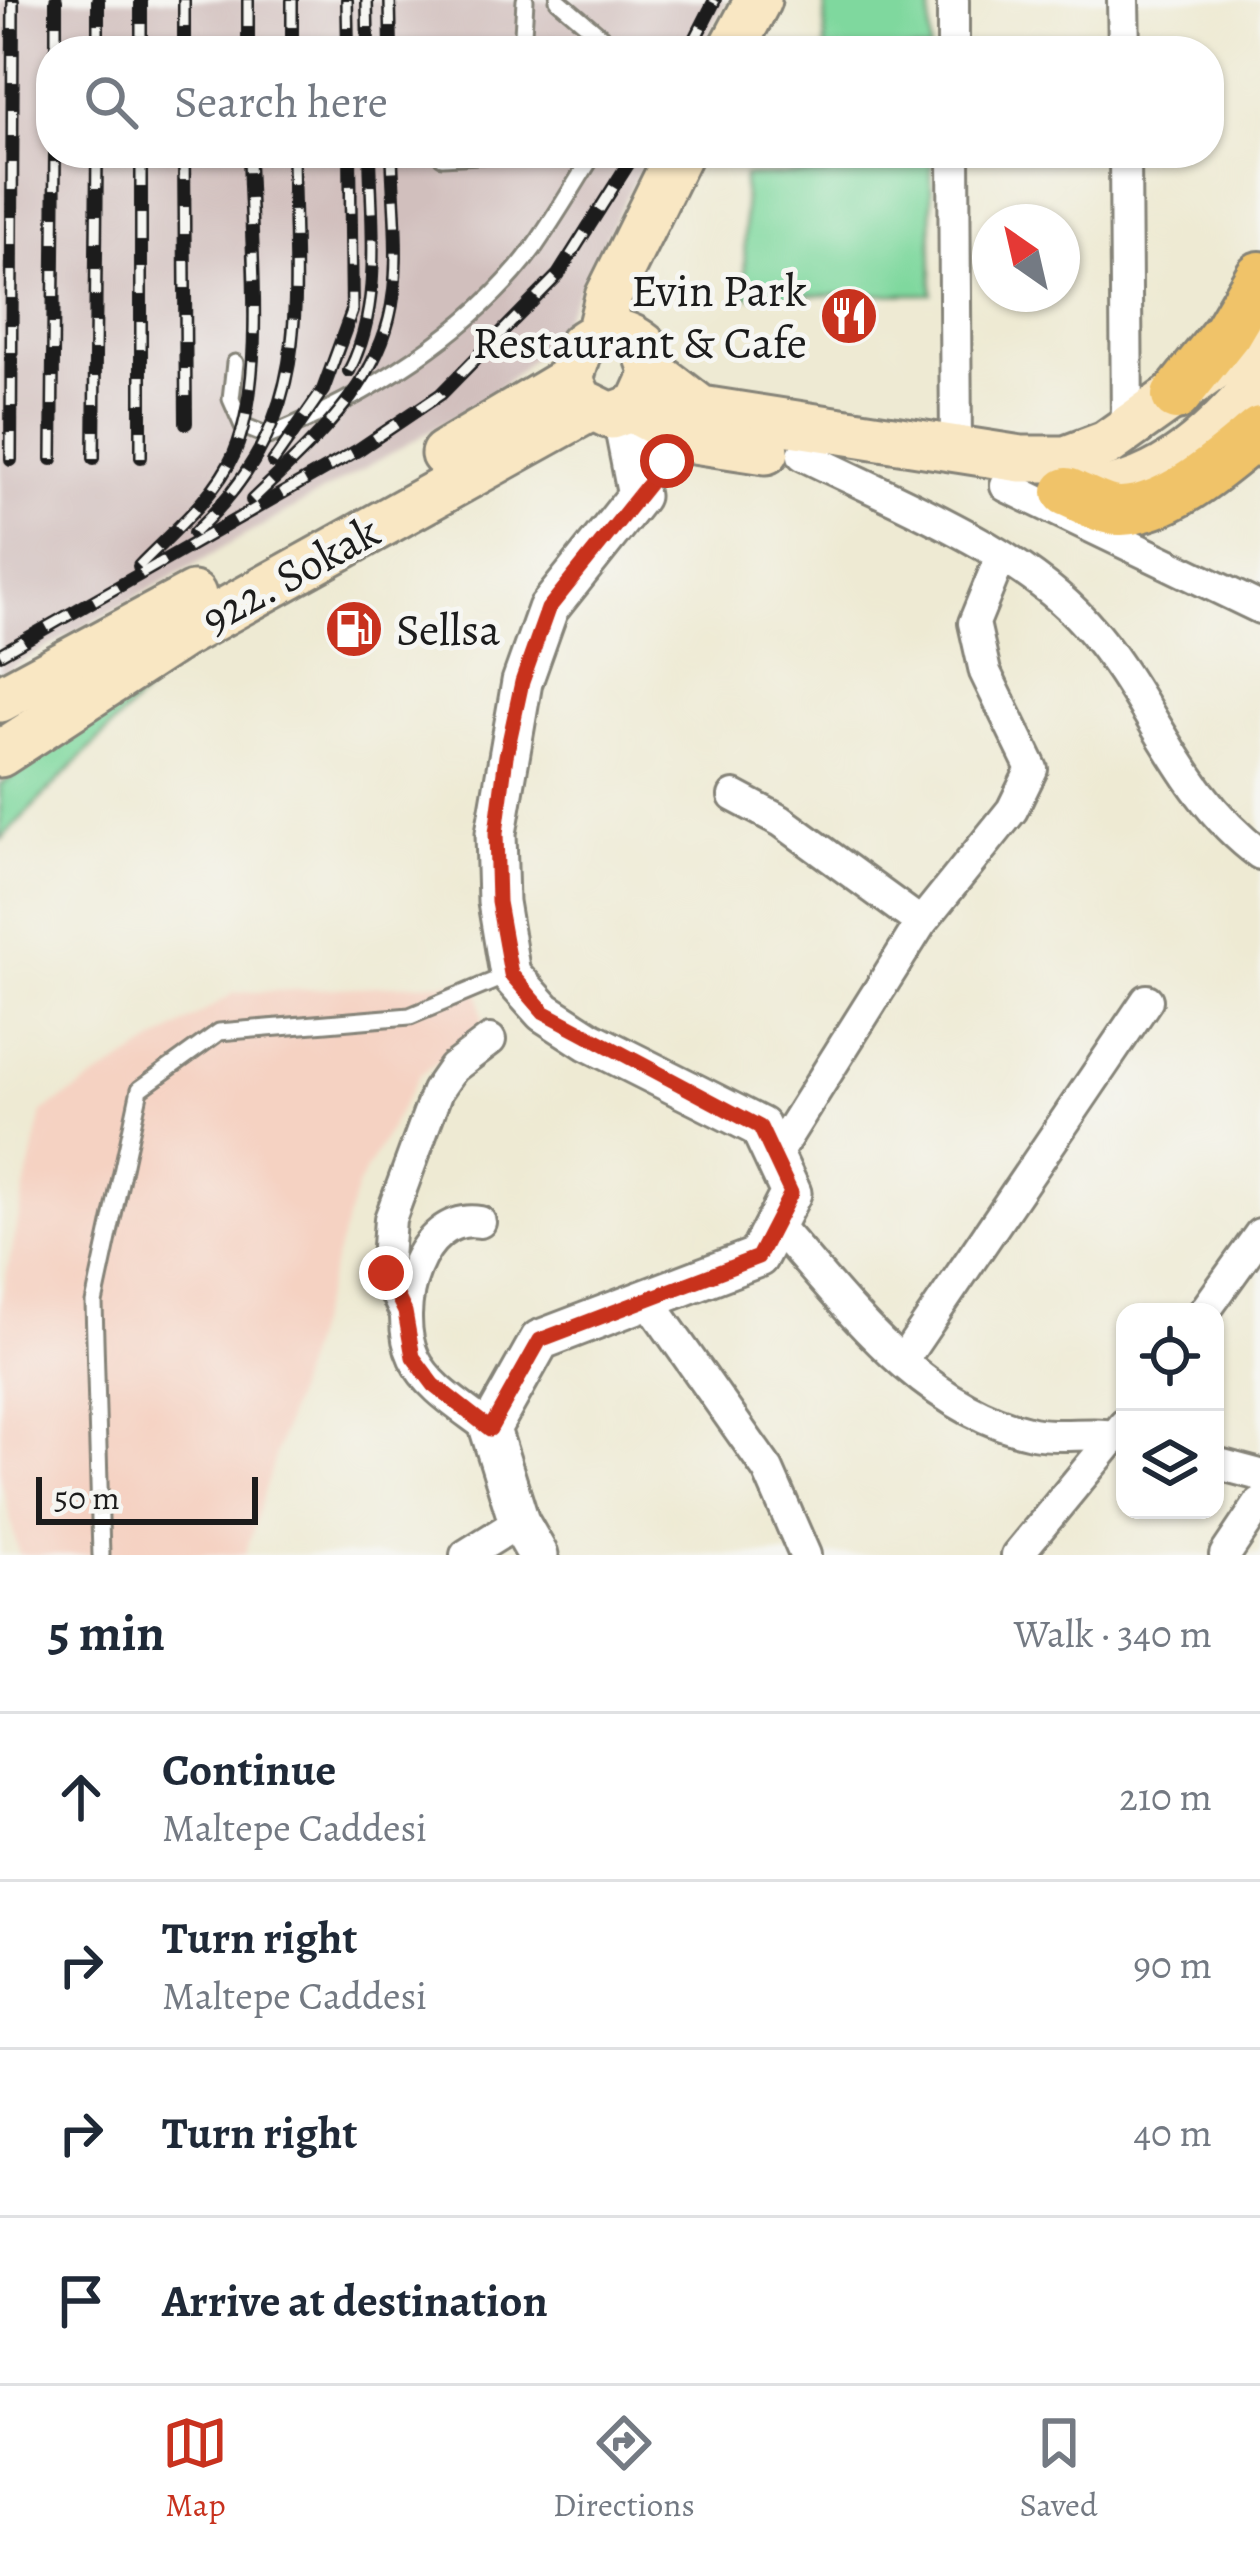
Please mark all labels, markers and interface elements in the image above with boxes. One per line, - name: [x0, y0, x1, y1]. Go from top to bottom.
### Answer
- search box: [36, 36, 1224, 168]
- icon: search: [78, 69, 144, 135]
- text: Search here: [174, 71, 388, 133]
- north arrow: [972, 204, 1080, 312]
- place label: Evin Park Restaurant & Cafe: [473, 260, 807, 374]
- restaurant icon: Evin Park Restaurant & Cafe: [818, 285, 880, 347]
- route start: [640, 434, 694, 488]
- street label: 922. Sokak: [190, 500, 391, 649]
- fuel station icon: Sellsa: [323, 598, 385, 660]
- place label: Sellsa: [396, 599, 500, 661]
- route end: [359, 1246, 413, 1300]
- map controls: [1116, 1303, 1224, 1519]
- button: locate: [1116, 1303, 1224, 1411]
- button: layers: [1116, 1411, 1224, 1519]
- scale bar: [36, 1471, 258, 1524]
- text: 50 m: [54, 1475, 120, 1520]
- text: 5 min: [48, 1598, 165, 1668]
- text: Walk · 340 m: [1014, 1607, 1212, 1660]
- text: Continue: [162, 1739, 336, 1801]
- icon: ahead: [48, 1764, 114, 1830]
- text: 210 m: [1119, 1770, 1212, 1823]
- text: Maltepe Caddesi: [162, 1801, 427, 1854]
- text: Turn right: [162, 1907, 357, 1969]
- icon: right: [48, 1932, 114, 1998]
- text: 90 m: [1133, 1938, 1212, 1991]
- text: Maltepe Caddesi: [162, 1969, 427, 2022]
- icon: right: [48, 2100, 114, 2166]
- text: Turn right: [162, 2102, 357, 2164]
- text: 40 m: [1133, 2106, 1212, 2159]
- icon: arrive: [48, 2268, 114, 2334]
- text: Arrive at destination: [162, 2270, 548, 2332]
- tab: Map: [162, 2410, 228, 2527]
- tab: Directions: [553, 2410, 695, 2527]
- tab: Saved: [1019, 2410, 1098, 2527]

